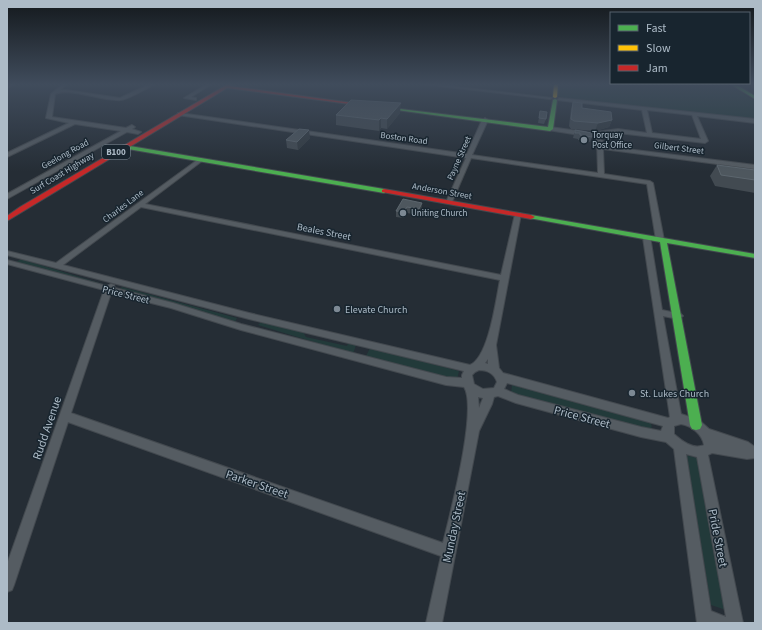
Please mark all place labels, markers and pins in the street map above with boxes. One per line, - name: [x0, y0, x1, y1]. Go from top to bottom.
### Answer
- place label: Torquay Post Office: [592, 129, 632, 152]
- marker: Torquay Post Office: [579, 135, 589, 145]
- place label: Uniting Church: [411, 207, 468, 220]
- marker: Uniting Church: [398, 208, 408, 218]
- place label: Elevate Church: [345, 303, 407, 317]
- marker: Elevate Church: [332, 304, 342, 314]
- place label: St. Lukes Church: [640, 387, 709, 401]
- marker: St. Lukes Church: [627, 388, 637, 398]

